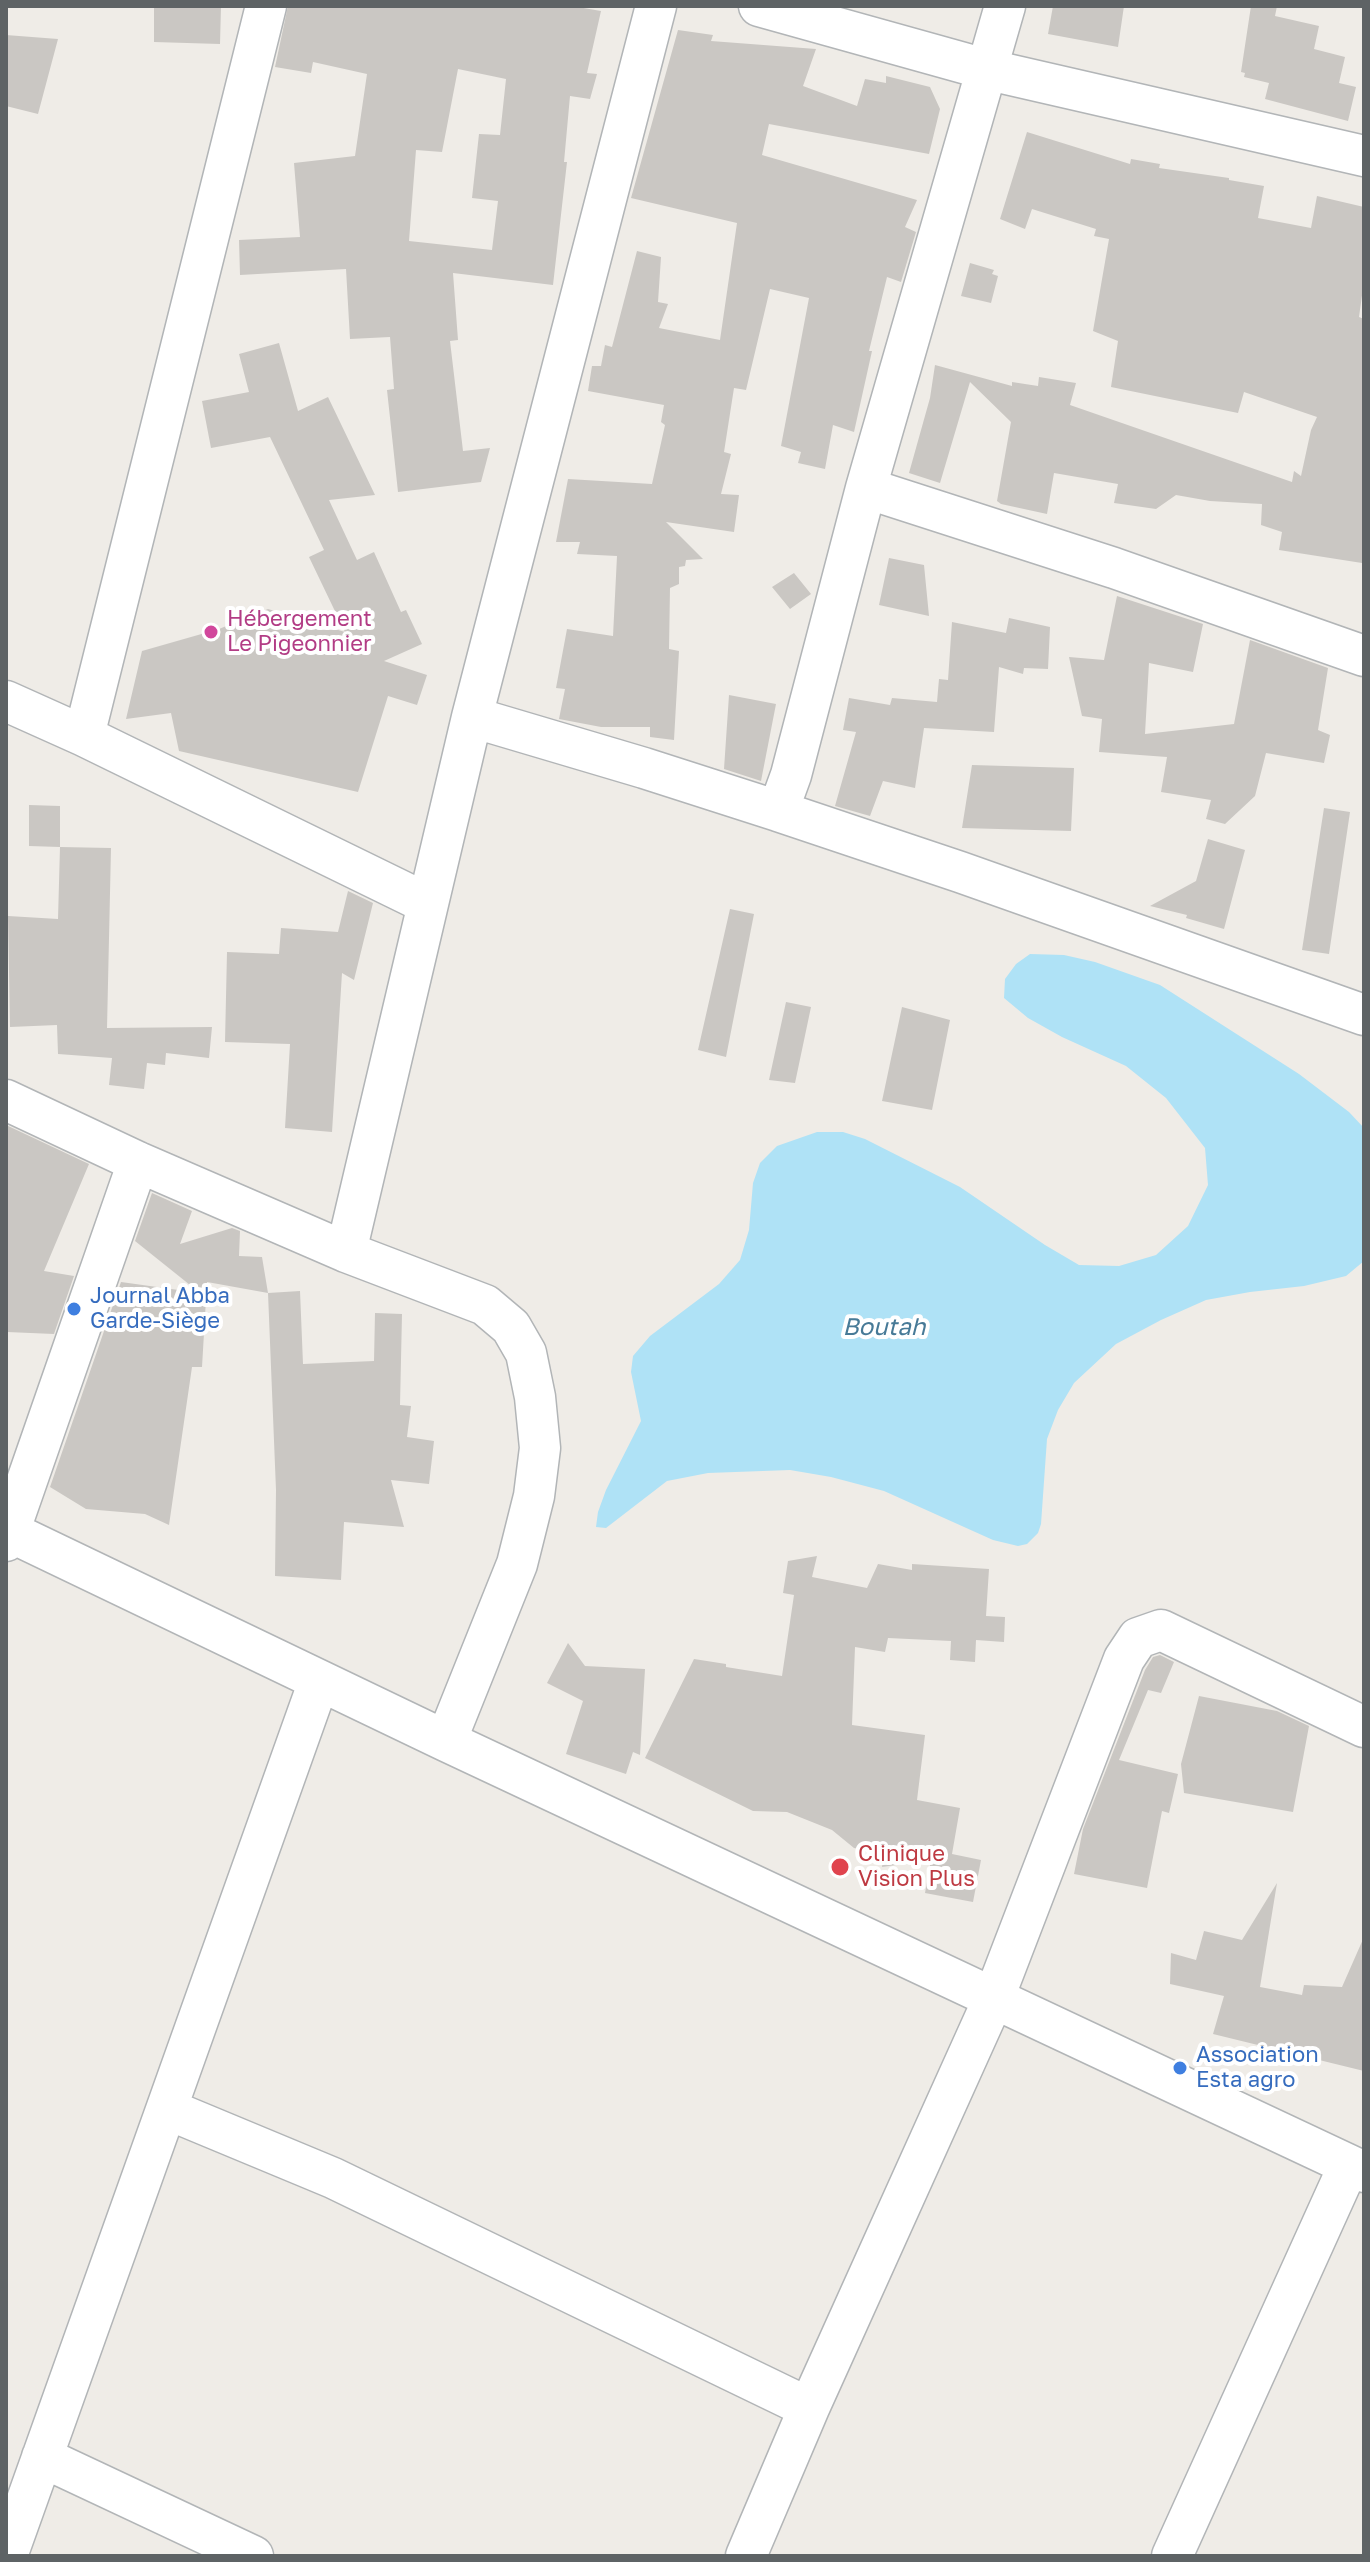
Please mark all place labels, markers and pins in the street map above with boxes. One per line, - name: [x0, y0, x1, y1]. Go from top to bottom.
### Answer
- place label: Hébergement Le Pigeonnier: [227, 606, 372, 658]
- marker: Hébergement Le Pigeonnier: [202, 623, 220, 641]
- place label: Journal Abba Garde-Siège: [90, 1283, 230, 1334]
- marker: Journal Abba Garde-Siège: [65, 1300, 83, 1318]
- place label: Clinique Vision Plus: [858, 1841, 975, 1892]
- marker: Clinique Vision Plus: [829, 1856, 851, 1878]
- place label: Association Esta agro: [1196, 2042, 1319, 2094]
- marker: Association Esta agro: [1171, 2059, 1189, 2077]

